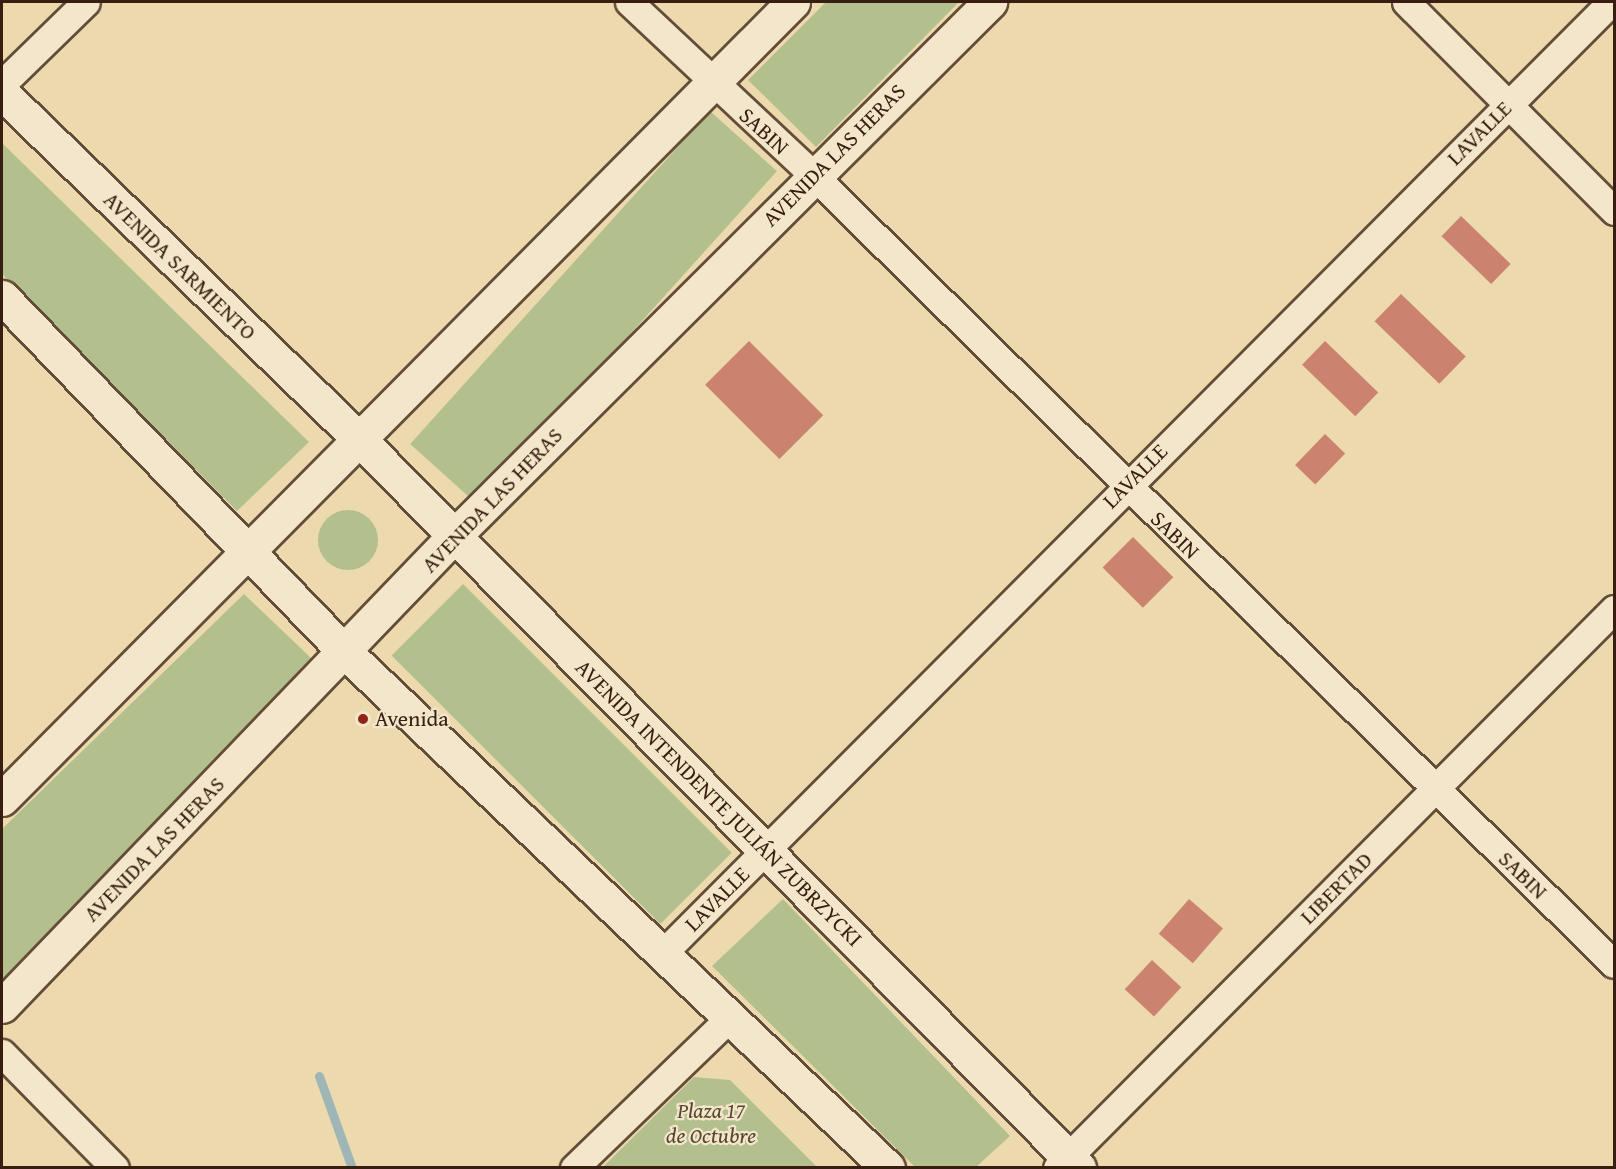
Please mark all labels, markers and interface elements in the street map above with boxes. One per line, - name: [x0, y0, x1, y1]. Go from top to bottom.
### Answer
- street label: AVENIDA LAS HERAS: [757, 78, 911, 232]
- street label: LAVALLE: [1441, 95, 1517, 171]
- street label: SABIN: [734, 102, 794, 160]
- street label: AVENIDA SARMIENTO: [98, 186, 262, 346]
- street label: AVENIDA LAS HERAS: [416, 422, 568, 578]
- street label: LAVALLE: [1097, 438, 1173, 514]
- street label: SABIN: [1145, 505, 1205, 565]
- street label: AVENIDA INTENDENTE JULIÁN ZUBRZYCKI: [570, 654, 868, 952]
- place label: Avenida: [375, 706, 449, 732]
- marker: Avenida: [356, 712, 370, 726]
- street label: AVENIDA LAS HERAS: [78, 771, 230, 927]
- street label: SABIN: [1493, 845, 1553, 905]
- street label: LIBERTAD: [1294, 846, 1378, 930]
- street label: LAVALLE: [679, 861, 755, 937]
- park label: Plaza 17 de Octubre: [666, 1097, 756, 1148]

